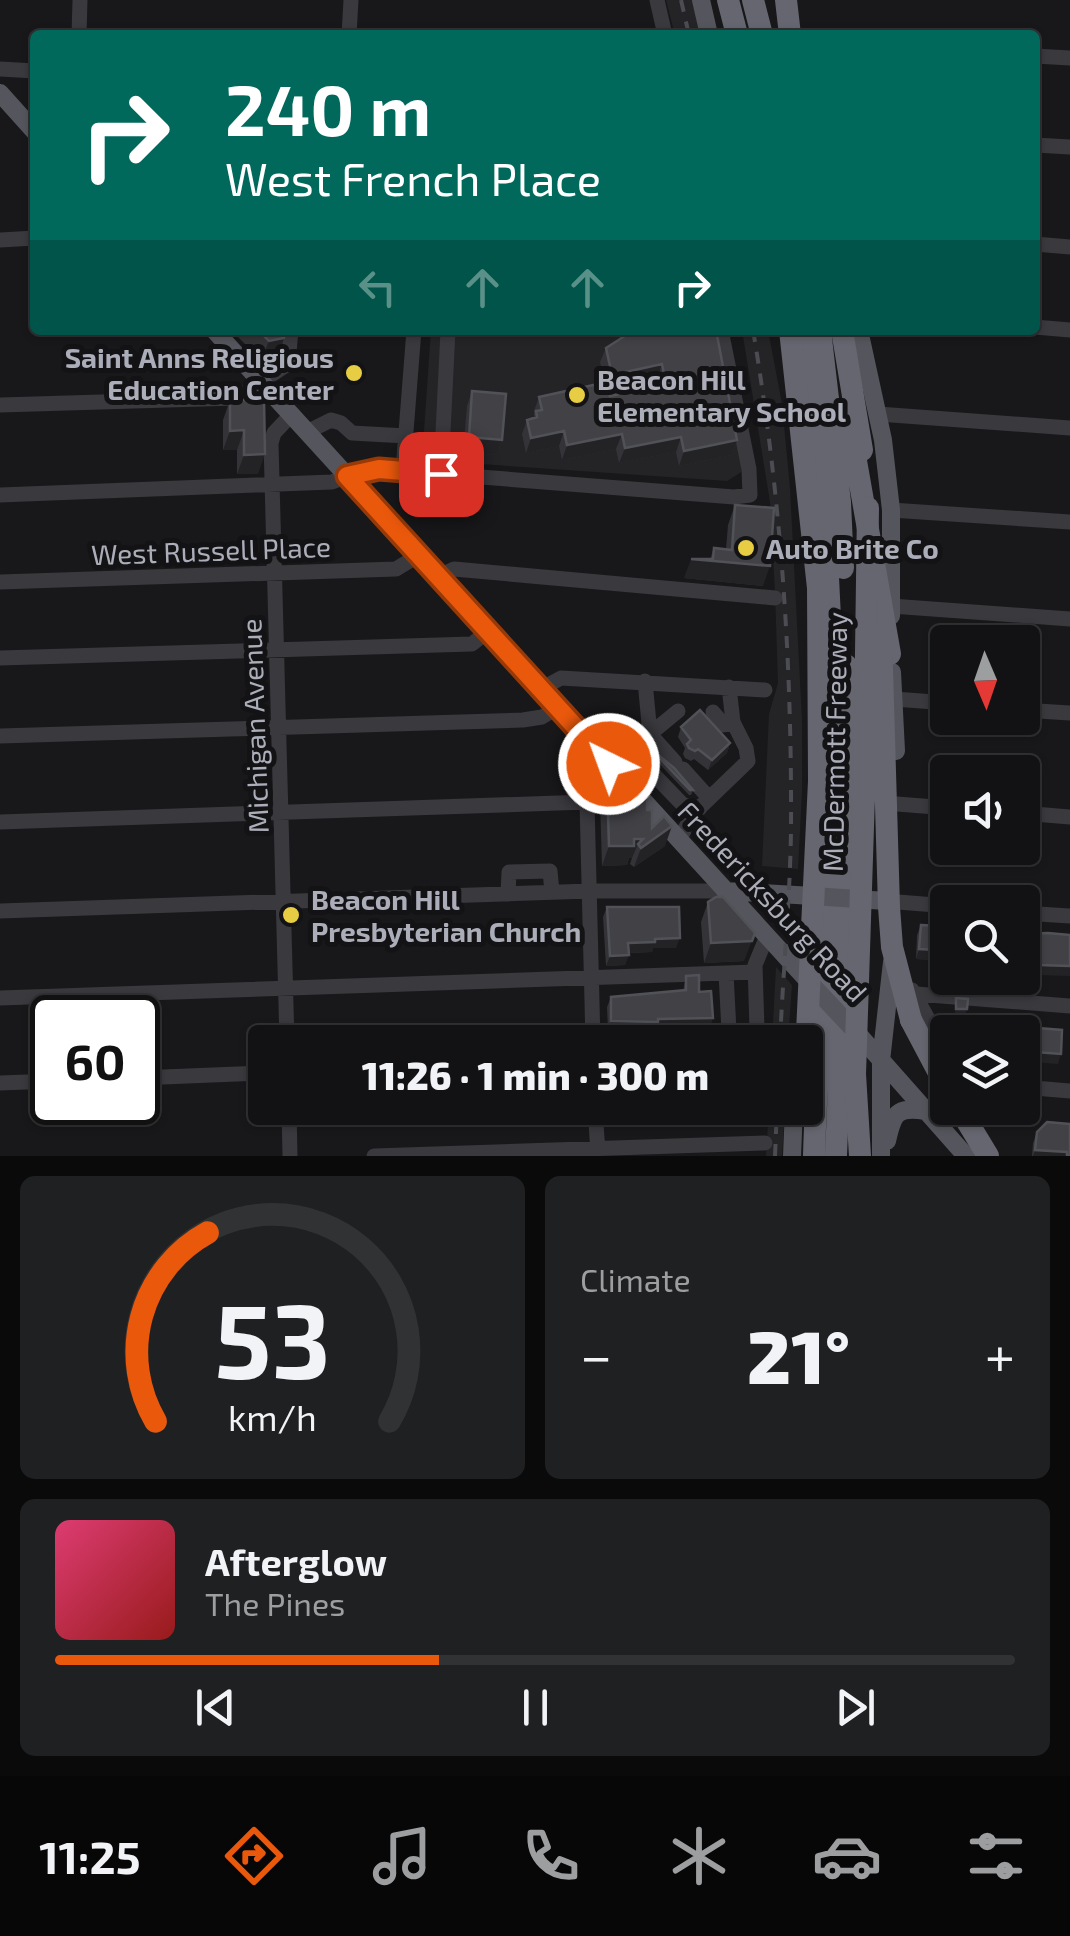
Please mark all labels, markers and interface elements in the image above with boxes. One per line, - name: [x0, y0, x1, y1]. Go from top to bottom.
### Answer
- text: 240 m: [225, 66, 431, 150]
- icon: right: [60, 70, 190, 200]
- text: West French Place: [225, 151, 601, 205]
- icon: left: [350, 260, 405, 315]
- icon: ahead: [455, 260, 510, 315]
- icon: ahead: [560, 260, 615, 315]
- icon: right: [665, 260, 720, 315]
- place label: Saint Anns Religious Education Center: [65, 340, 334, 406]
- marker: Saint Anns Religious Education Center: [343, 362, 365, 384]
- place label: Beacon Hill Elementary School: [597, 362, 847, 428]
- marker: Beacon Hill Elementary School: [566, 384, 588, 406]
- pin: [399, 432, 484, 517]
- icon: arrive: [414, 447, 469, 502]
- street label: West Russell Place: [91, 529, 331, 571]
- place label: Auto Brite Co: [766, 531, 939, 565]
- marker: Auto Brite Co: [735, 537, 757, 559]
- street label: McDermott Freeway: [815, 612, 853, 872]
- street label: Michigan Avenue: [233, 618, 275, 834]
- north arrow: [930, 625, 1040, 735]
- map controls: [930, 625, 1040, 1125]
- position arrow: [557, 712, 661, 816]
- button: sound: [930, 755, 1040, 865]
- street label: Fredericksburg Road: [671, 794, 875, 1008]
- place label: Beacon Hill Presbyterian Church: [311, 882, 581, 948]
- button: search: [930, 885, 1040, 995]
- marker: Beacon Hill Presbyterian Church: [280, 904, 302, 926]
- speed limit sign: 60: [30, 995, 160, 1125]
- button: layers: [930, 1015, 1040, 1125]
- text: 11:26 · 1 min · 300 m: [362, 1052, 709, 1098]
- text: Climate: [580, 1260, 691, 1298]
- text: 53: [214, 1275, 331, 1400]
- text: 21°: [747, 1309, 850, 1399]
- text: −: [580, 1321, 612, 1387]
- text: +: [985, 1321, 1015, 1387]
- text: km/h: [228, 1395, 317, 1438]
- text: Afterglow: [205, 1538, 387, 1584]
- text: The Pines: [205, 1584, 345, 1622]
- icon: previous: [188, 1680, 243, 1735]
- icon: pause: [508, 1680, 563, 1735]
- icon: next: [828, 1680, 883, 1735]
- icon: directions: [219, 1821, 289, 1891]
- icon: music: [367, 1821, 437, 1891]
- icon: phone: [516, 1821, 586, 1891]
- icon: climate: [664, 1821, 734, 1891]
- icon: car: [812, 1821, 882, 1891]
- icon: filters: [961, 1821, 1031, 1891]
- text: 11:25: [39, 1829, 141, 1883]

